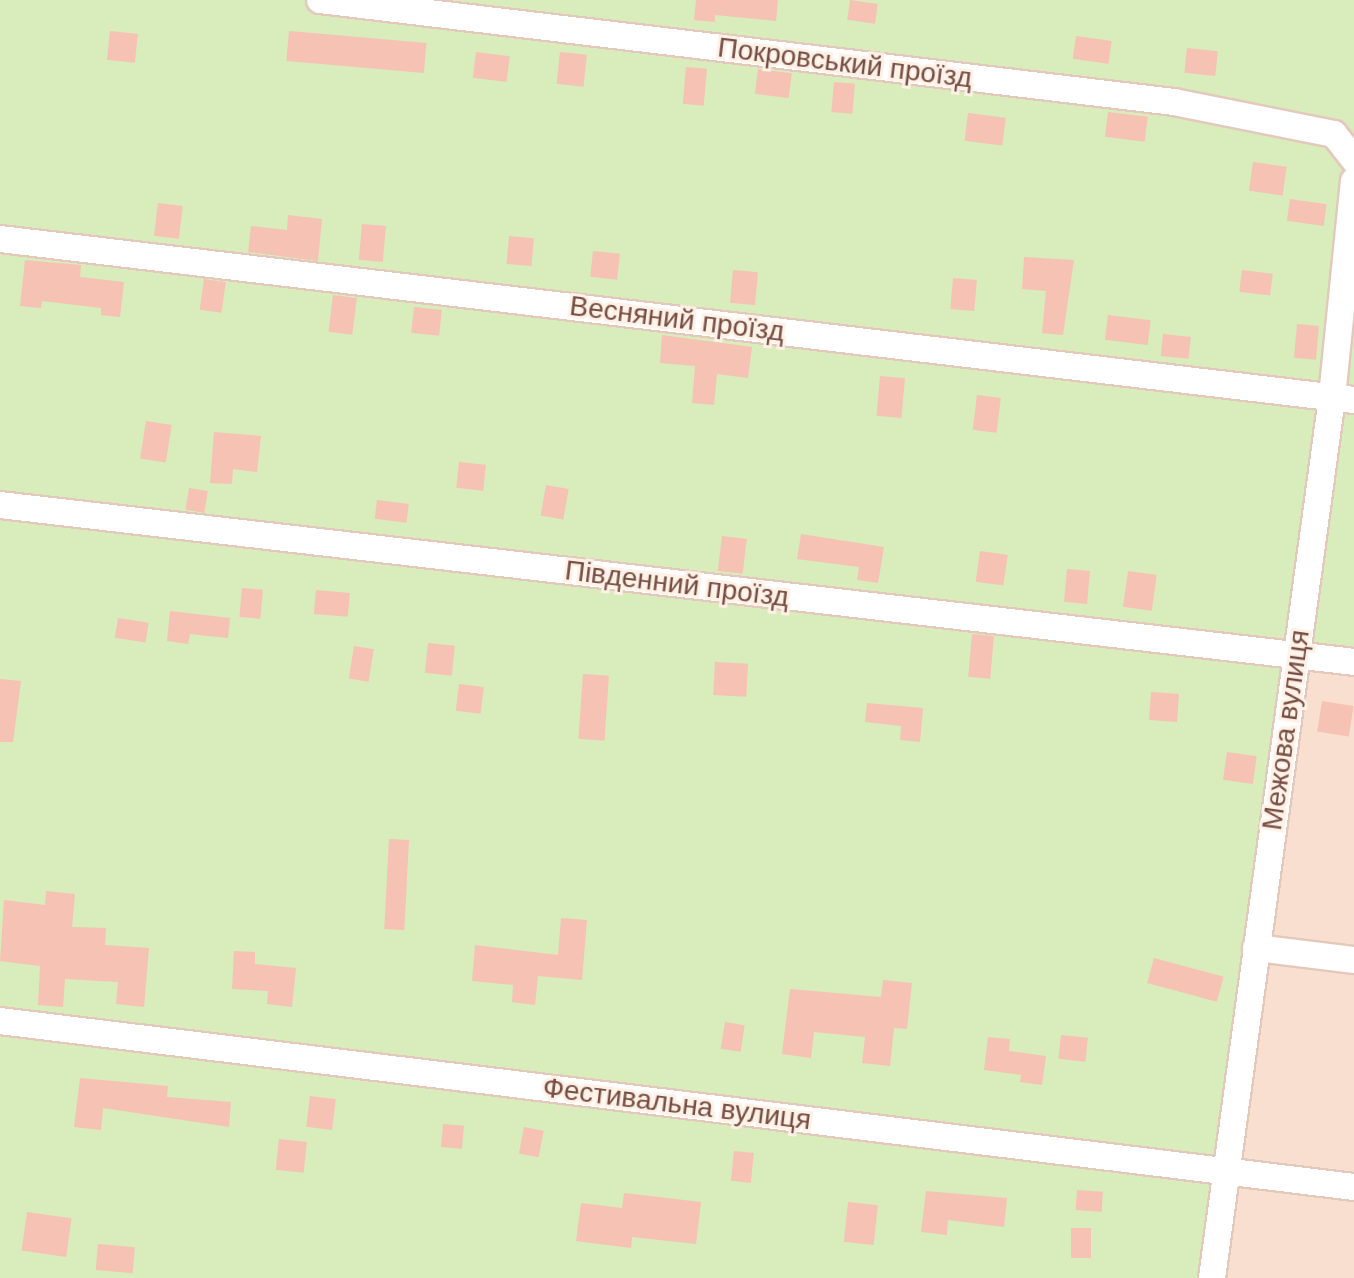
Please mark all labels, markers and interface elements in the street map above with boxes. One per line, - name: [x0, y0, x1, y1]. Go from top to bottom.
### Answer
- street label: Покровський проїзд: [716, 31, 974, 95]
- street label: Весняний проїзд: [568, 289, 786, 349]
- street label: Південний проїзд: [563, 554, 791, 614]
- street label: Межова вулиця: [1255, 628, 1317, 832]
- street label: Фестивальна вулиця: [541, 1071, 813, 1137]

